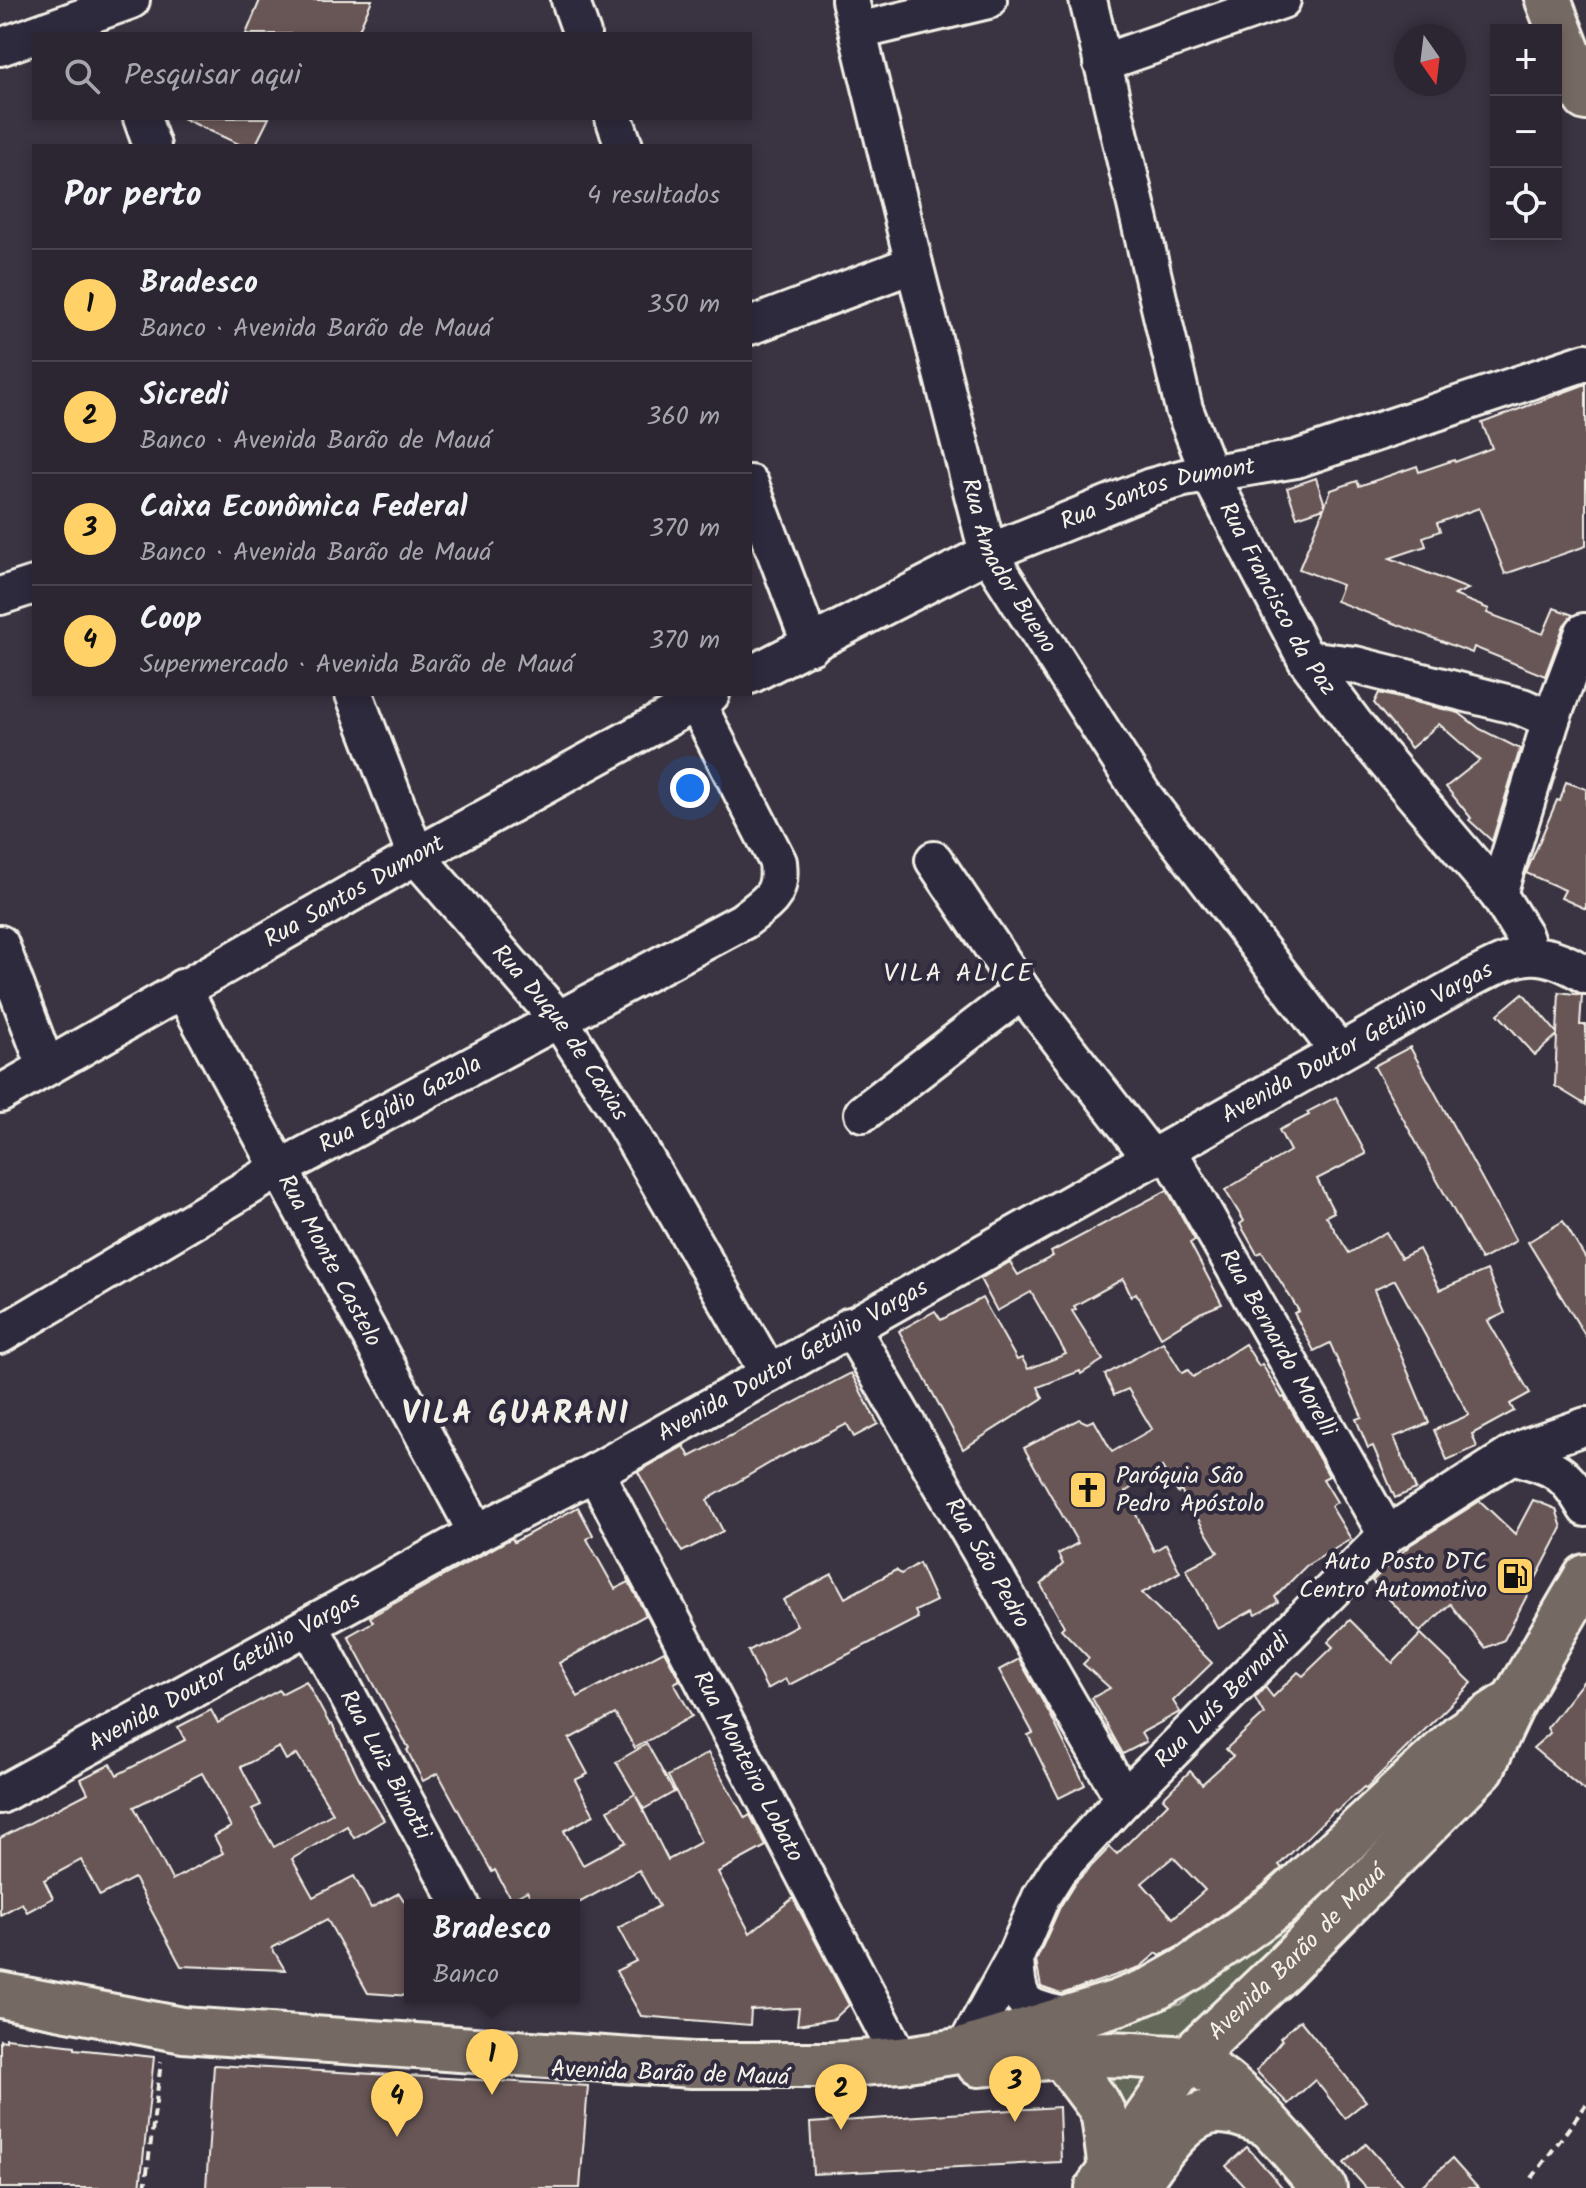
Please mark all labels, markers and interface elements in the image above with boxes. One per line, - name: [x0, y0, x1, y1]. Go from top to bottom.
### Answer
- north arrow: [1394, 24, 1466, 96]
- map controls: [1490, 24, 1562, 240]
- button: +: [1490, 24, 1562, 96]
- search box: [32, 32, 752, 120]
- text: Pesquisar aqui: [124, 52, 301, 100]
- icon: search: [60, 54, 104, 98]
- button: −: [1490, 96, 1562, 168]
- button: locate: [1490, 168, 1562, 240]
- text: Por perto: [64, 169, 202, 223]
- text: 4 resultados: [587, 175, 720, 217]
- text: Bradesco: [140, 260, 258, 308]
- text: 1: [86, 284, 94, 326]
- text: 350 m: [647, 284, 720, 326]
- text: Banco · Avenida Barão de Mauá: [140, 308, 492, 350]
- text: Sicredi: [140, 372, 229, 420]
- text: 2: [82, 396, 98, 438]
- text: 360 m: [647, 396, 720, 438]
- text: Banco · Avenida Barão de Mauá: [140, 420, 492, 462]
- street label: Rua Santos Dumont: [1054, 447, 1259, 541]
- street label: Rua Amador Bueno: [950, 474, 1067, 662]
- text: Caixa Econômica Federal: [140, 484, 467, 532]
- street label: Rua Francisco da Paz: [1208, 495, 1347, 704]
- text: 3: [83, 508, 97, 550]
- text: 370 m: [649, 508, 720, 550]
- text: Banco · Avenida Barão de Mauá: [140, 532, 492, 574]
- text: Coop: [140, 596, 202, 644]
- text: 4: [83, 620, 97, 662]
- text: 370 m: [649, 620, 720, 662]
- text: Supermercado · Avenida Barão de Mauá: [140, 644, 574, 686]
- your location: [670, 768, 710, 808]
- street label: Rua Santos Dumont: [257, 824, 452, 959]
- street label: Rua Duque de Caxias: [482, 935, 639, 1128]
- street label: Avenida Doutor Getúlio Vargas: [1214, 951, 1500, 1134]
- district label: VILA ALICE: [883, 953, 1035, 995]
- street label: Rua Egídio Gazola: [311, 1045, 489, 1164]
- street label: Rua Monte Castelo: [267, 1167, 392, 1354]
- street label: Rua Bernardo Morelli: [1209, 1242, 1348, 1445]
- street label: Avenida Doutor Getúlio Vargas: [650, 1268, 935, 1453]
- district label: VILA GUARANI: [402, 1389, 630, 1440]
- place label: Paróquia São Pedro Apóstolo: [1116, 1457, 1264, 1524]
- church icon: Paróquia São Pedro Apóstolo: [1067, 1469, 1109, 1511]
- street label: Rua São Pedro: [934, 1490, 1041, 1636]
- place label: Auto Posto DTC Centro Automotivo: [1299, 1543, 1487, 1610]
- fuel station icon: Auto Posto DTC Centro Automotivo: [1494, 1555, 1536, 1597]
- street label: Avenida Doutor Getúlio Vargas: [81, 1581, 368, 1762]
- street label: Rua Luís Bernardi: [1145, 1621, 1301, 1778]
- street label: Rua Monteiro Lobato: [682, 1664, 814, 1869]
- street label: Rua Luiz Binotti: [329, 1683, 442, 1848]
- street label: Avenida Barão de Mauá: [1199, 1853, 1398, 2050]
- popup: [404, 1899, 580, 2003]
- text: Bradesco: [433, 1906, 551, 1954]
- text: Banco: [433, 1954, 499, 1996]
- pin: 1: [466, 2029, 518, 2095]
- street label: Avenida Barão de Mauá: [550, 2050, 793, 2098]
- pin: 3: [989, 2056, 1041, 2122]
- pin: 2: [815, 2064, 867, 2130]
- pin: 4: [371, 2071, 423, 2137]

